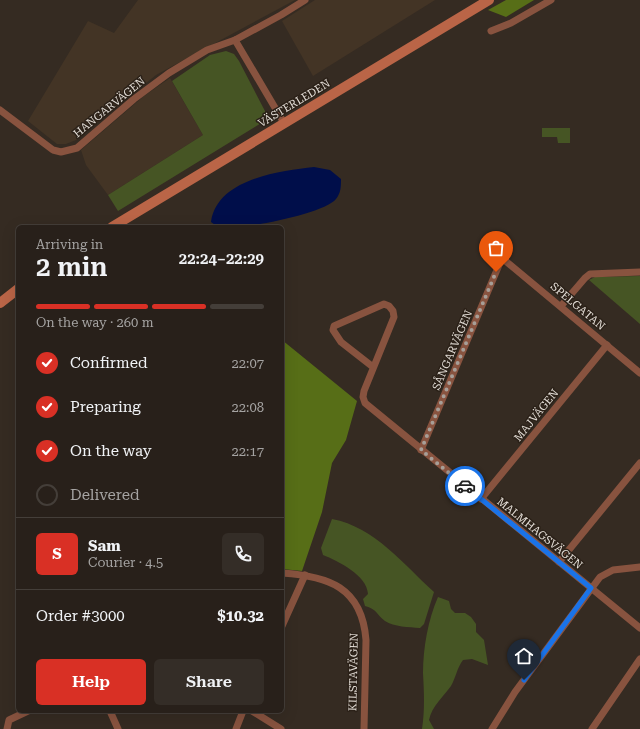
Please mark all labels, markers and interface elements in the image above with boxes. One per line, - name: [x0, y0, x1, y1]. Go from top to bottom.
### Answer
- street label: HANGARVÄGEN: [70, 74, 148, 140]
- street label: VÄSTERLEDEN: [255, 76, 333, 130]
- pin: [479, 231, 513, 272]
- text: Arriving in: [36, 237, 103, 252]
- icon: bag: [485, 237, 507, 259]
- text: 22:24–22:29: [179, 250, 264, 268]
- text: 2 min: [36, 252, 108, 282]
- street label: SPELGATAN: [548, 280, 608, 333]
- street label: SÅNGARVÄGEN: [429, 308, 475, 392]
- text: On the way · 260 m: [36, 315, 153, 330]
- icon: check: [36, 352, 58, 374]
- text: Confirmed: [70, 354, 148, 372]
- text: 22:07: [232, 356, 264, 371]
- street label: MAJVÄGEN: [511, 386, 562, 444]
- icon: check: [36, 396, 58, 418]
- text: Preparing: [70, 398, 141, 416]
- text: 22:08: [232, 400, 264, 415]
- icon: check: [36, 440, 58, 462]
- text: On the way: [70, 442, 152, 460]
- text: 22:17: [232, 444, 264, 459]
- courier: [445, 466, 485, 506]
- icon: car: [454, 475, 476, 497]
- text: Delivered: [70, 486, 140, 504]
- street label: MALMHAGSVÄGEN: [494, 494, 586, 572]
- button: phone: [222, 533, 264, 575]
- text: Sam: [88, 537, 121, 555]
- text: S: [52, 545, 62, 563]
- text: Courier · 4.5: [88, 555, 163, 570]
- text: Order #3000: [36, 607, 125, 625]
- text: $10.32: [217, 607, 264, 625]
- street label: KILSTAVÄGEN: [345, 632, 361, 711]
- pin: [507, 639, 541, 680]
- icon: home: [513, 645, 535, 667]
- button: Help: [36, 659, 146, 705]
- button: Share: [154, 659, 264, 705]

